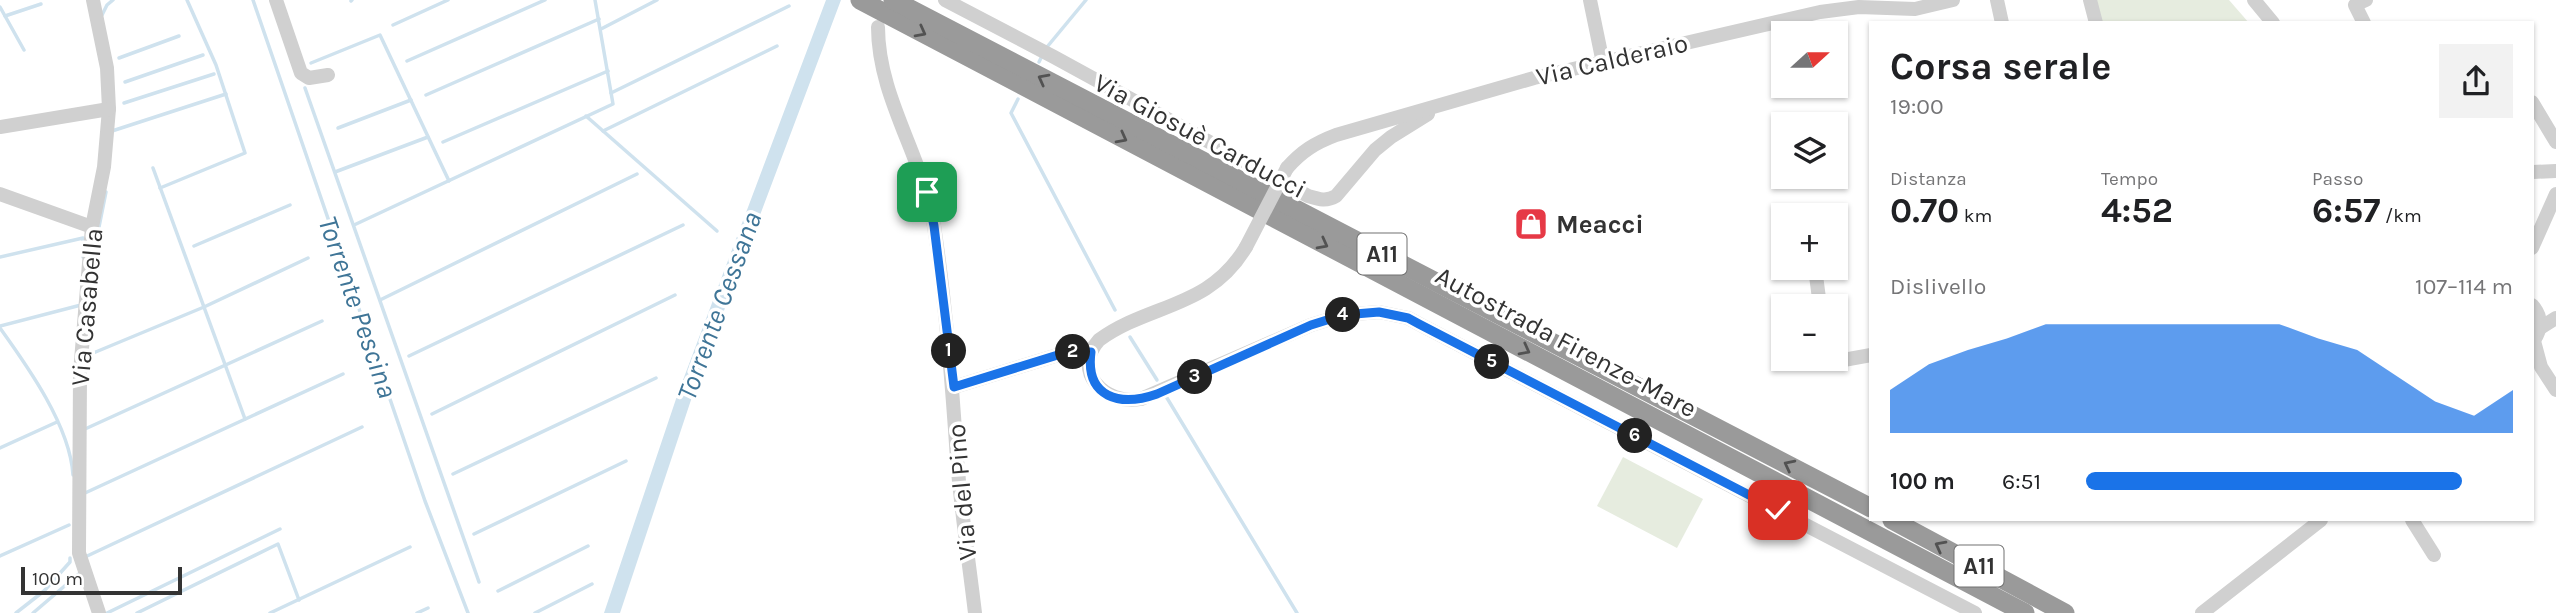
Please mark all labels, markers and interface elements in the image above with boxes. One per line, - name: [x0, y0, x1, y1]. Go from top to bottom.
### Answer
- north arrow: [1771, 21, 1848, 98]
- map controls: [1771, 21, 1848, 371]
- one-way arrow: [913, 24, 926, 37]
- street label: Via Calderaio: [1533, 27, 1691, 93]
- text: Corsa serale: [1890, 44, 2111, 89]
- button: share: [2439, 44, 2513, 118]
- street label: Via Giosuè Carducci: [1089, 67, 1311, 205]
- one-way arrow: [1038, 73, 1050, 87]
- text: 19:00: [1890, 93, 1944, 120]
- button: layers: [1771, 112, 1848, 189]
- one-way arrow: [1115, 130, 1127, 143]
- pin: [897, 162, 957, 222]
- text: Distanza: [1890, 168, 1967, 190]
- text: Tempo: [2101, 168, 2158, 190]
- text: Passo: [2312, 168, 2363, 190]
- icon: arrive: [908, 173, 946, 211]
- text: 0.70: [1890, 190, 1959, 231]
- text: 4:52: [2101, 190, 2173, 231]
- text: 6:57: [2312, 190, 2380, 231]
- button: +: [1771, 203, 1848, 280]
- shop icon: Meacci: [1512, 205, 1550, 243]
- text: km: [1959, 205, 1992, 227]
- text: /km: [2380, 205, 2422, 227]
- water label: Torrente Cessana: [670, 207, 768, 405]
- place label: Meacci: [1556, 209, 1644, 240]
- water label: Torrente Pescina: [311, 212, 405, 402]
- street label: Via Casabella: [65, 227, 109, 387]
- road number: A11: [1358, 233, 1406, 274]
- one-way arrow: [1316, 236, 1328, 249]
- street label: Autostrada Firenze-Mare: [1430, 260, 1702, 424]
- text: Dislivello: [1890, 273, 1986, 300]
- text: 107–114 m: [2415, 273, 2513, 300]
- button: −: [1771, 294, 1848, 371]
- pin: 4: [1326, 298, 1360, 332]
- text: 4: [1337, 303, 1348, 325]
- pin: 1: [932, 334, 967, 368]
- pin: 2: [1056, 334, 1090, 370]
- text: 1: [945, 339, 952, 361]
- text: 2: [1067, 340, 1078, 362]
- one-way arrow: [1517, 342, 1530, 355]
- pin: 5: [1474, 344, 1510, 380]
- text: 5: [1486, 350, 1497, 372]
- pin: 3: [1178, 360, 1212, 394]
- text: 3: [1189, 365, 1200, 387]
- pin: 6: [1618, 418, 1652, 453]
- street label: Via del Pino: [941, 422, 983, 562]
- text: 6: [1629, 424, 1640, 446]
- one-way arrow: [1784, 459, 1796, 473]
- text: 100 m: [1890, 468, 1955, 495]
- text: 6:51: [2002, 468, 2041, 495]
- pin: [1748, 480, 1808, 540]
- icon: check: [1759, 491, 1797, 529]
- one-way arrow: [1935, 541, 1948, 554]
- road number: A11: [1954, 546, 2004, 586]
- scale bar: [21, 564, 182, 596]
- text: 100 m: [32, 568, 83, 590]

